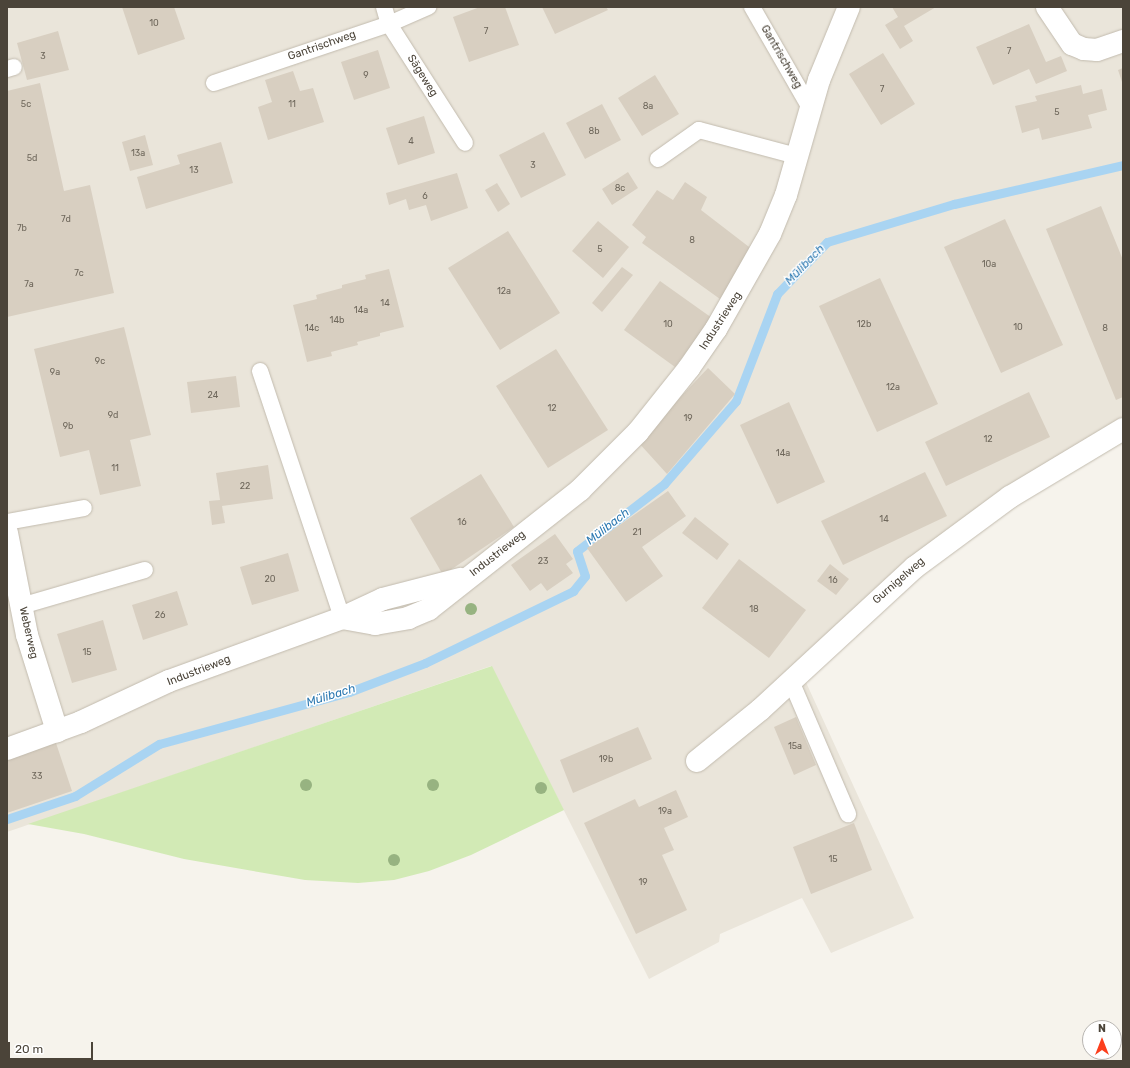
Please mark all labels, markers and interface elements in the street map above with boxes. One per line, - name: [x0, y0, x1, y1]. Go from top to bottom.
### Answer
- house number: 10: [149, 18, 159, 28]
- street label: Gantrischweg: [758, 23, 804, 91]
- house number: 7: [484, 26, 488, 36]
- street label: Gantrischweg: [286, 28, 358, 64]
- house number: 7: [1007, 46, 1011, 56]
- house number: 3: [40, 51, 46, 61]
- street label: Sägeweg: [404, 53, 440, 99]
- house number: 9: [363, 70, 369, 80]
- house number: 7: [880, 84, 884, 94]
- house number: 5c: [21, 99, 31, 109]
- house number: 11: [288, 99, 296, 109]
- house number: 8a: [643, 101, 653, 111]
- house number: 5: [1054, 107, 1060, 117]
- house number: 8b: [588, 126, 600, 136]
- house number: 4: [408, 136, 414, 146]
- house number: 13a: [131, 148, 145, 158]
- house number: 5d: [27, 153, 37, 163]
- house number: 3: [530, 160, 536, 170]
- house number: 13: [189, 165, 199, 175]
- house number: 8c: [615, 183, 625, 193]
- house number: 6: [422, 191, 428, 201]
- house number: 7d: [61, 214, 71, 224]
- house number: 7b: [17, 223, 27, 233]
- house number: 8: [689, 235, 695, 245]
- water label: Mülibach: [782, 242, 828, 288]
- house number: 5: [597, 244, 603, 254]
- house number: 10a: [982, 259, 996, 269]
- house number: 7c: [74, 268, 84, 278]
- house number: 7a: [24, 279, 34, 289]
- house number: 12a: [497, 286, 511, 296]
- street label: Industrieweg: [697, 289, 745, 353]
- house number: 14: [380, 298, 390, 308]
- house number: 14a: [354, 305, 368, 315]
- house number: 14b: [330, 315, 344, 325]
- house number: 10: [663, 319, 673, 329]
- house number: 12b: [857, 319, 871, 329]
- house number: 10: [1013, 322, 1023, 332]
- house number: 14c: [305, 323, 319, 333]
- house number: 8: [1102, 323, 1108, 333]
- house number: 9c: [95, 356, 105, 366]
- house number: 9a: [50, 367, 60, 377]
- house number: 12a: [886, 382, 900, 392]
- house number: 24: [208, 390, 218, 400]
- house number: 12: [547, 403, 557, 413]
- house number: 9d: [108, 410, 118, 420]
- house number: 19: [683, 413, 693, 423]
- house number: 9b: [63, 421, 73, 431]
- house number: 12: [983, 434, 993, 444]
- house number: 14a: [776, 448, 790, 458]
- house number: 11: [111, 463, 119, 473]
- house number: 22: [240, 481, 250, 491]
- water label: Mülibach: [584, 506, 632, 548]
- house number: 14: [879, 514, 889, 524]
- house number: 16: [457, 517, 467, 527]
- house number: 21: [632, 527, 642, 537]
- street label: Industrieweg: [468, 528, 528, 580]
- street label: Gurnigelweg: [870, 555, 928, 607]
- house number: 23: [538, 556, 548, 566]
- house number: 20: [265, 574, 275, 584]
- house number: 16: [828, 575, 838, 585]
- house number: 18: [749, 604, 759, 614]
- street label: Weberweg: [16, 606, 40, 660]
- house number: 26: [155, 610, 165, 620]
- house number: 15: [82, 647, 92, 657]
- street label: Industrieweg: [165, 653, 233, 689]
- water label: Mülibach: [305, 682, 357, 710]
- house number: 15a: [788, 741, 802, 751]
- house number: 19b: [599, 754, 613, 764]
- house number: 33: [32, 771, 42, 781]
- house number: 19a: [658, 806, 672, 816]
- house number: 15: [828, 854, 838, 864]
- house number: 19: [638, 877, 648, 887]
- north arrow: [1082, 1020, 1122, 1060]
- text: N: [1098, 1022, 1106, 1035]
- scale bar: [10, 1034, 95, 1060]
- text: 20 m: [15, 1042, 43, 1056]

